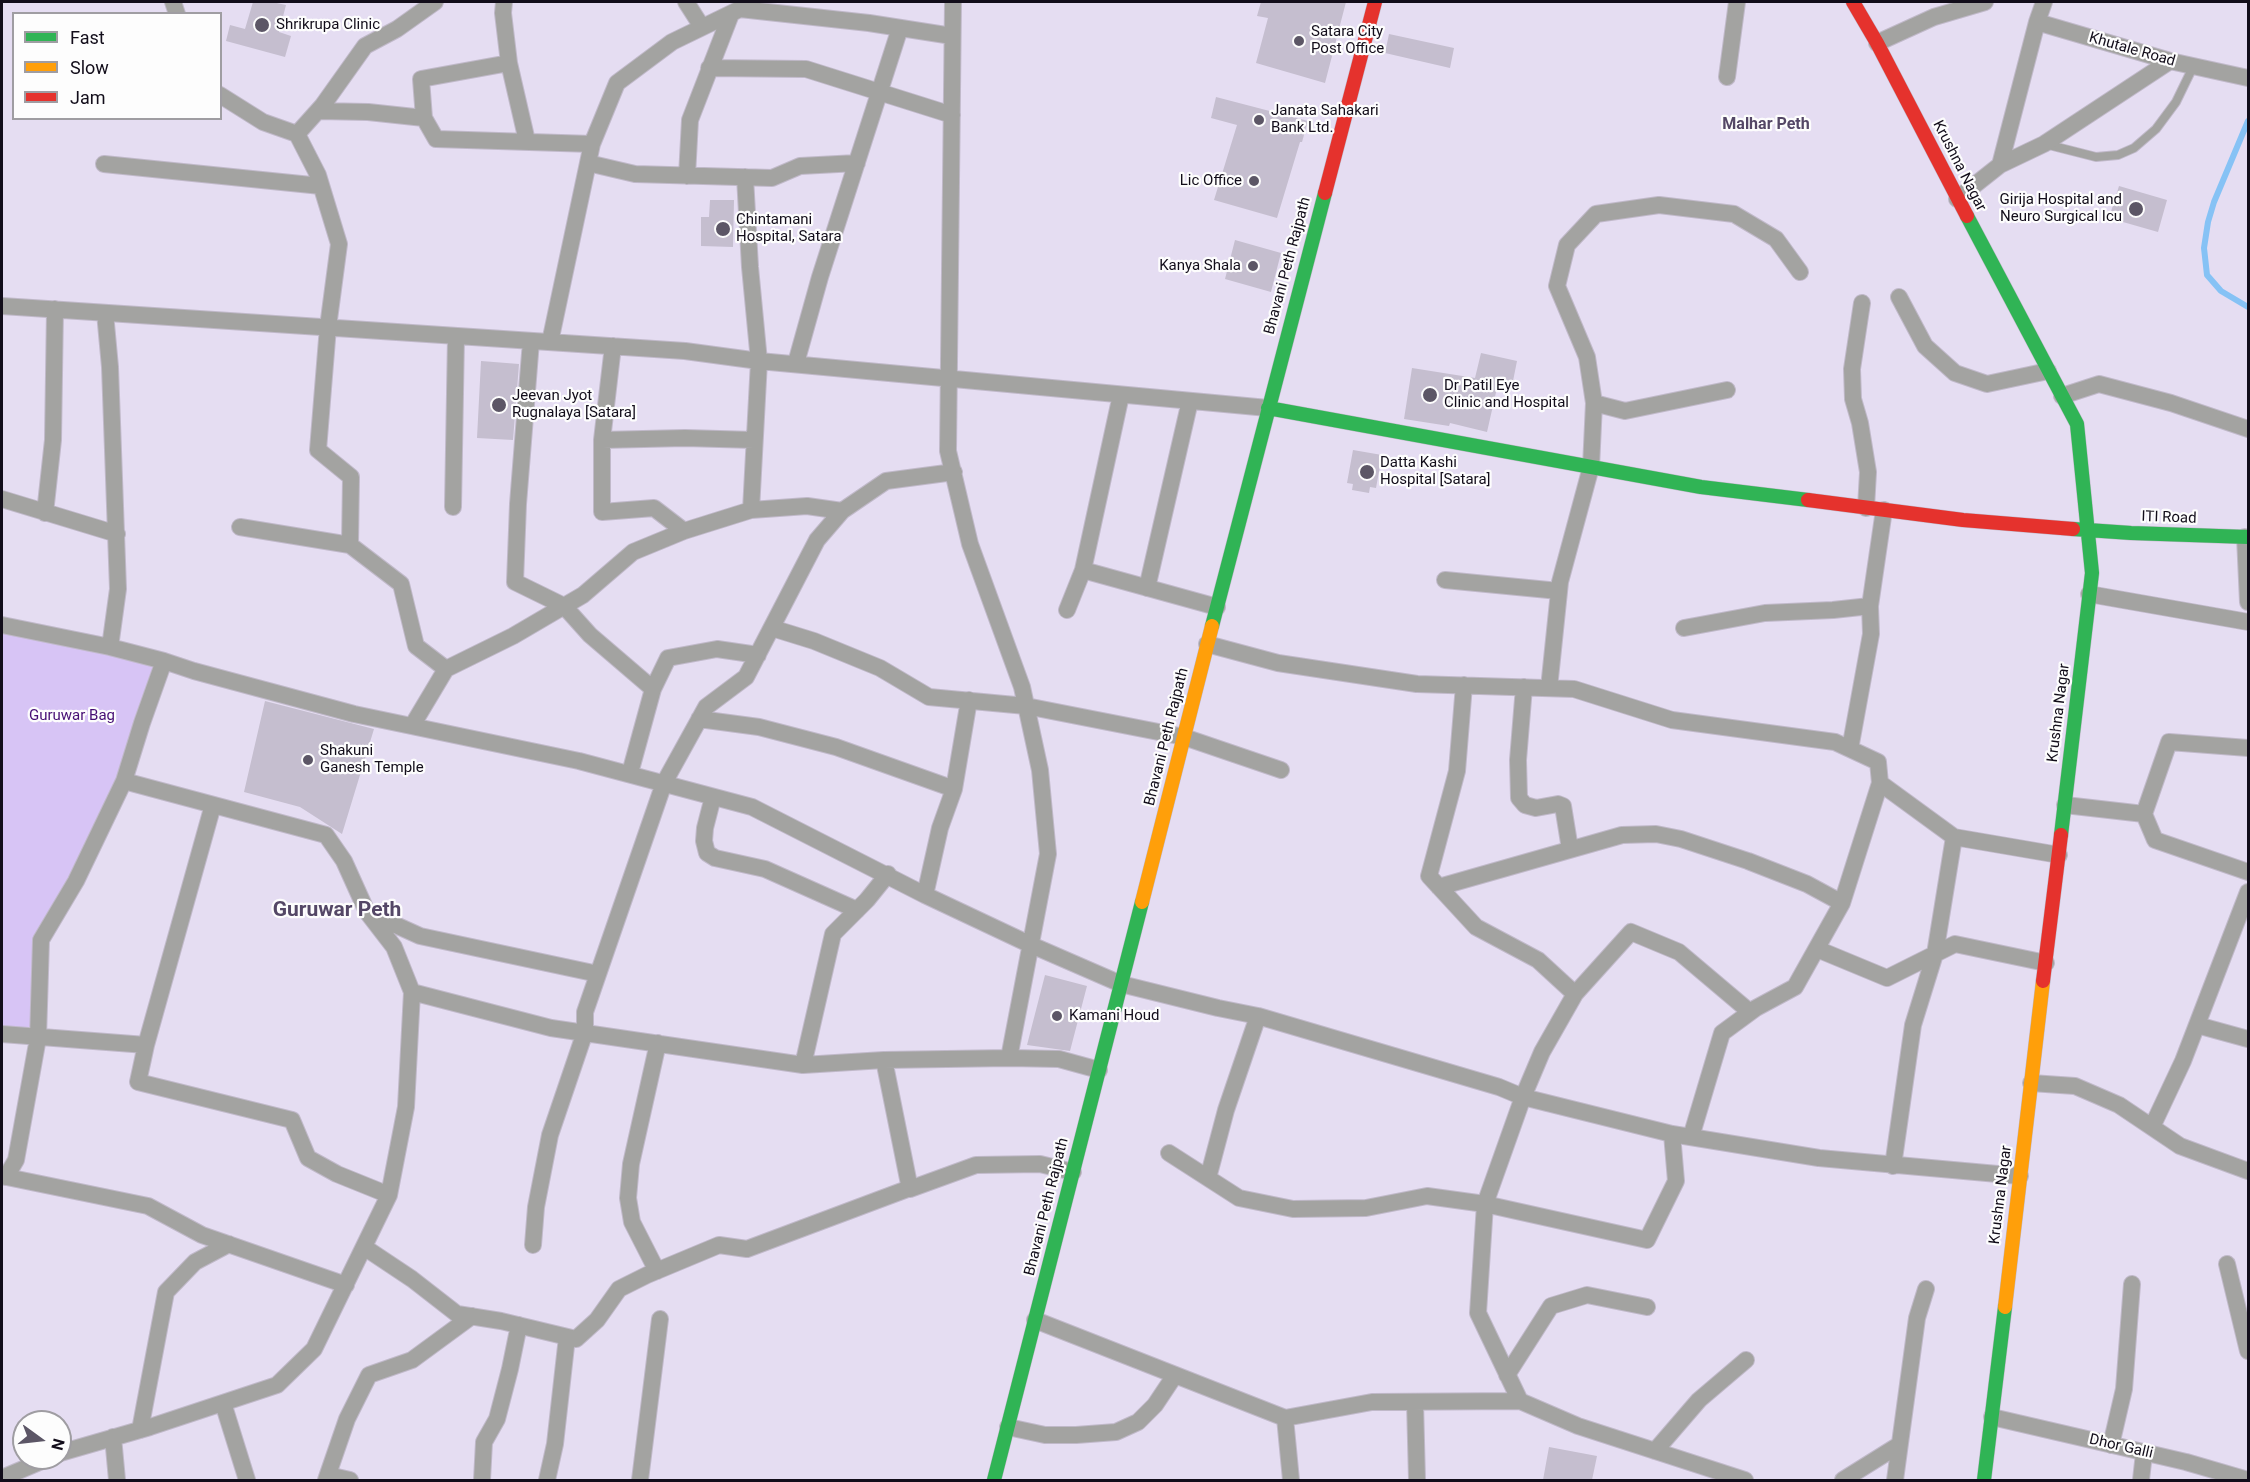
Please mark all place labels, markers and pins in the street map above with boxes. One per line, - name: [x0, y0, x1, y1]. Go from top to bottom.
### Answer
- marker: Shrikrupa Clinic: [253, 16, 271, 34]
- place label: Shrikrupa Clinic: [276, 16, 380, 34]
- place label: Satara City Post Office: [1311, 23, 1384, 58]
- marker: Satara City Post Office: [1292, 34, 1306, 48]
- place label: Janata Sahakari Bank Ltd.: [1271, 102, 1379, 137]
- marker: Janata Sahakari Bank Ltd.: [1252, 113, 1266, 127]
- place label: Lic Office: [1180, 172, 1242, 190]
- marker: Lic Office: [1247, 174, 1261, 188]
- place label: Girija Hospital and Neuro Surgical Icu: [2000, 191, 2122, 226]
- marker: Girija Hospital and Neuro Surgical Icu: [2127, 200, 2145, 218]
- place label: Chintamani Hospital, Satara: [736, 211, 842, 246]
- marker: Chintamani Hospital, Satara: [714, 220, 732, 238]
- place label: Kanya Shala: [1159, 257, 1241, 275]
- marker: Kanya Shala: [1246, 259, 1260, 273]
- place label: Dr Patil Eye Clinic and Hospital: [1444, 377, 1569, 412]
- marker: Dr Patil Eye Clinic and Hospital: [1421, 386, 1439, 404]
- place label: Jeevan Jyot Rugnalaya [Satara]: [512, 387, 636, 422]
- marker: Jeevan Jyot Rugnalaya [Satara]: [490, 396, 508, 414]
- place label: Datta Kashi Hospital [Satara]: [1380, 454, 1491, 489]
- marker: Datta Kashi Hospital [Satara]: [1358, 463, 1376, 481]
- place label: Shakuni Ganesh Temple: [320, 742, 424, 777]
- marker: Shakuni Ganesh Temple: [301, 753, 315, 767]
- place label: Kamani Houd: [1069, 1007, 1160, 1025]
- marker: Kamani Houd: [1050, 1009, 1064, 1023]

